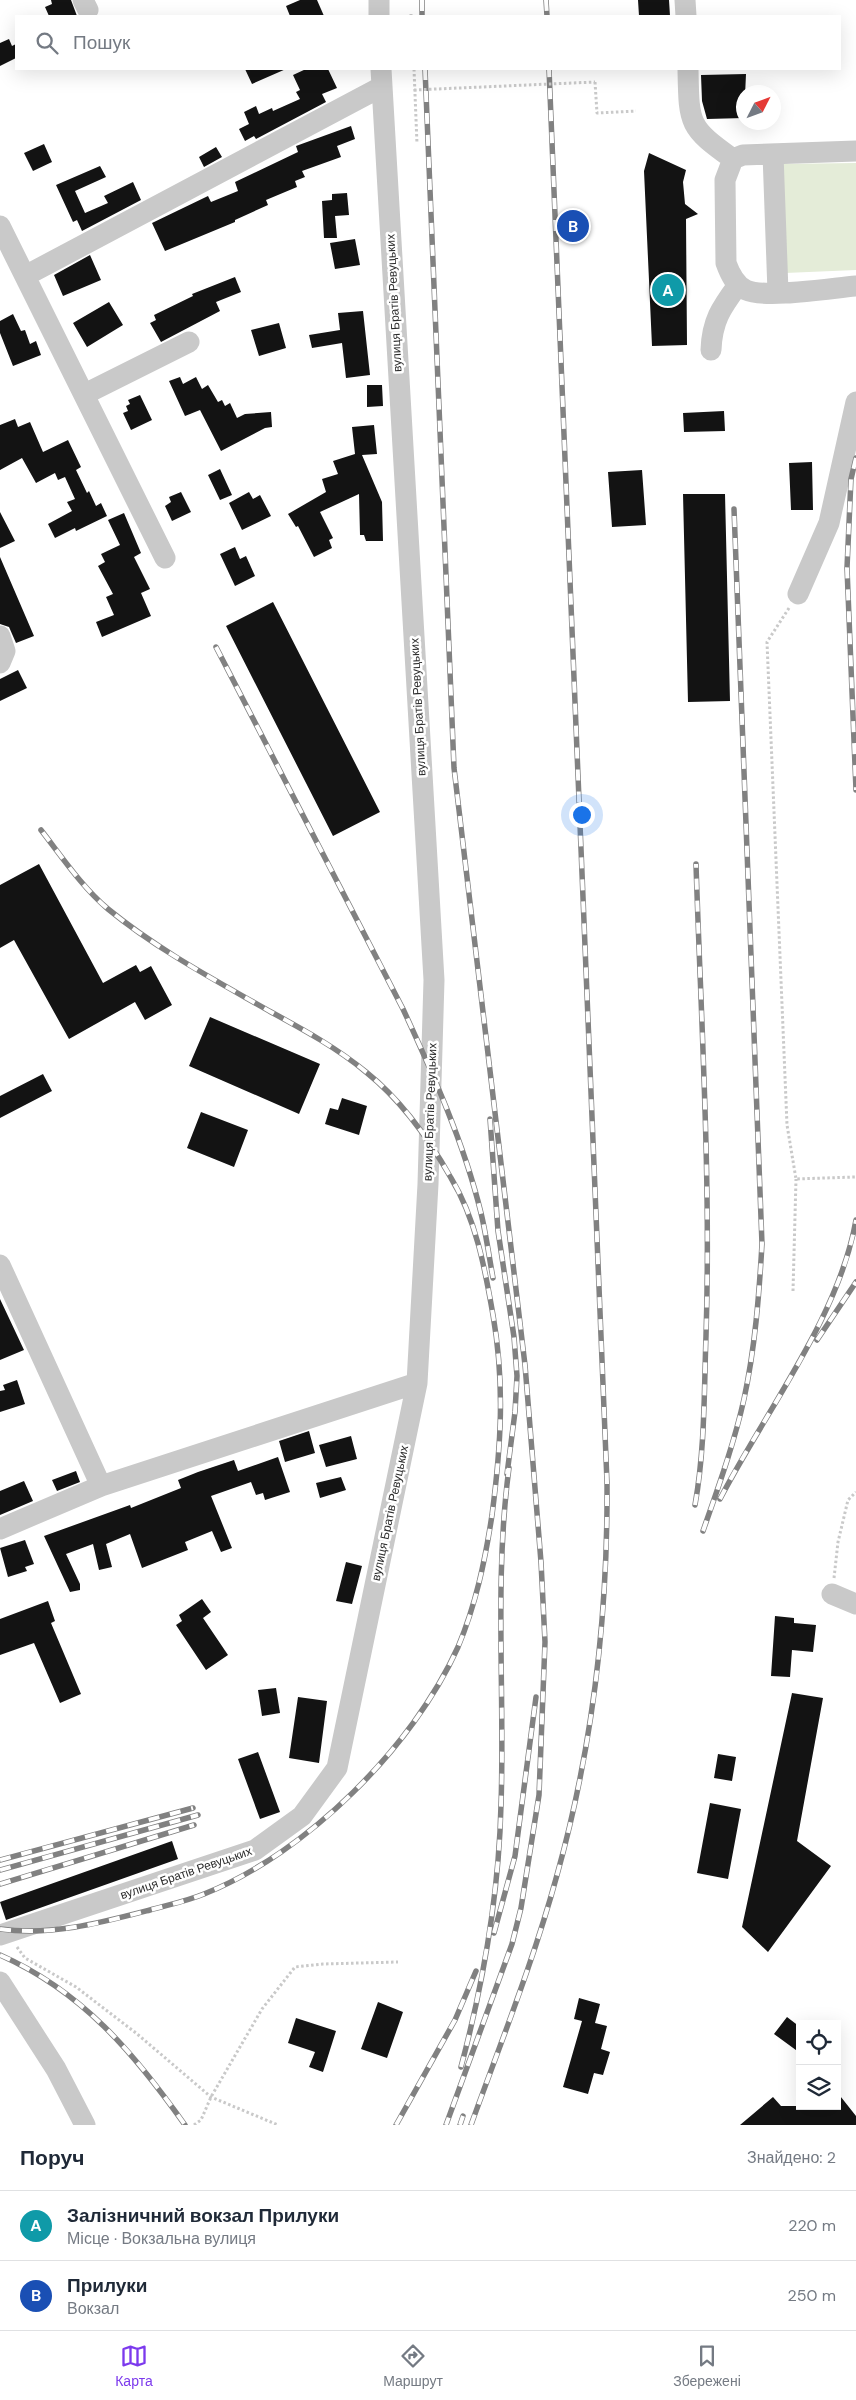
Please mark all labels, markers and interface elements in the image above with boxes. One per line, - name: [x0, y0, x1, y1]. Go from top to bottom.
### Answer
- search box: [15, 15, 841, 70]
- icon: search: [33, 29, 61, 57]
- text: Пошук: [73, 30, 130, 55]
- north arrow: [736, 85, 781, 130]
- pin: B: [557, 207, 589, 245]
- street label: вулиця Братів Ревуцьких: [382, 234, 406, 372]
- pin: A: [652, 271, 684, 309]
- street label: вулиця Братів Ревуцьких: [406, 638, 430, 776]
- your location: [569, 802, 595, 828]
- street label: вулиця Братів Ревуцьких: [420, 1043, 440, 1181]
- street label: вулиця Братів Ревуцьких: [368, 1444, 412, 1582]
- street label: вулиця Братів Ревуцьких: [118, 1843, 254, 1903]
- map controls: [796, 2020, 841, 2110]
- button: locate: [796, 2020, 841, 2065]
- button: layers: [796, 2065, 841, 2110]
- text: Поруч: [20, 2144, 84, 2172]
- text: Знайдено: 2: [747, 2147, 836, 2168]
- text: Залізничний вокзал Прилуки: [67, 2203, 339, 2228]
- text: A: [30, 2215, 42, 2236]
- text: 220 m: [788, 2215, 836, 2236]
- text: Місце · Вокзальна вулиця: [67, 2228, 256, 2249]
- text: Прилуки: [67, 2273, 148, 2298]
- text: B: [31, 2285, 41, 2306]
- text: 250 m: [788, 2285, 836, 2306]
- text: Вокзал: [67, 2298, 119, 2319]
- tab: Карта: [115, 2342, 153, 2390]
- tab: Маршрут: [383, 2342, 443, 2390]
- tab: Збережені: [673, 2342, 741, 2390]

